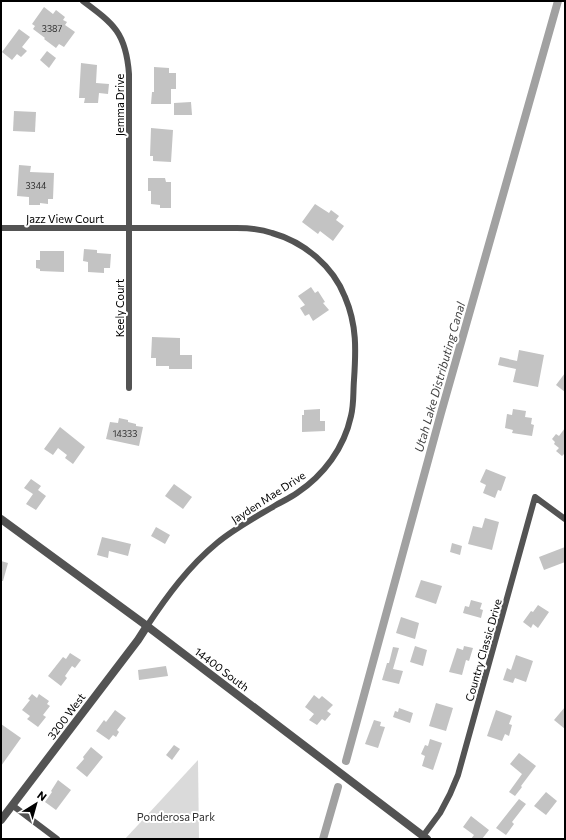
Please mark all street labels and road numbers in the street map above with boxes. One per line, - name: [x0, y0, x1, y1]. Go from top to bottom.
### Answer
- street label: Jemma Drive: [113, 73, 127, 136]
- street label: Jazz View Court: [26, 212, 105, 226]
- street label: Keely Court: [113, 278, 126, 337]
- street label: Jayden Mae Drive: [229, 468, 308, 527]
- street label: Country Classic Drive: [462, 597, 504, 703]
- street label: 14400 South: [192, 644, 252, 694]
- street label: 3200 West: [44, 690, 88, 742]

